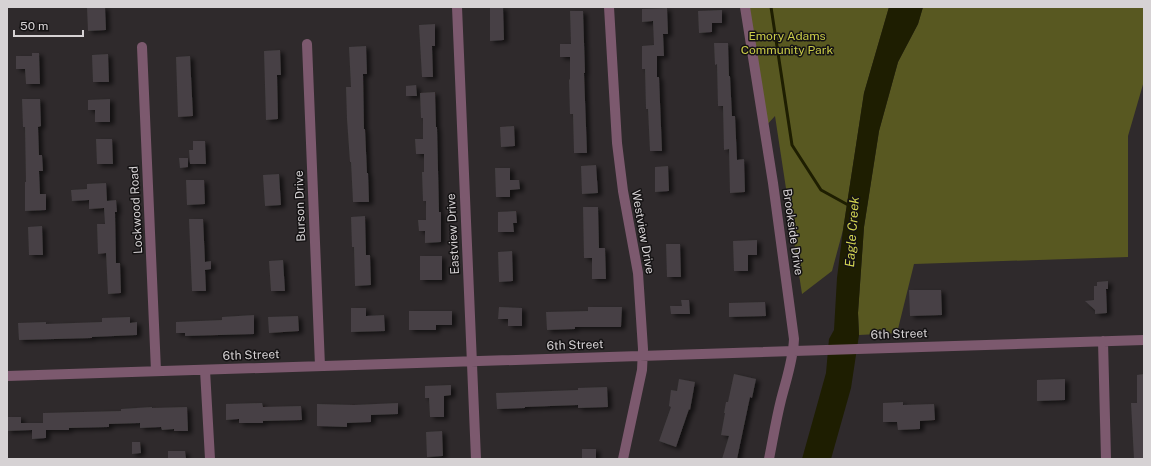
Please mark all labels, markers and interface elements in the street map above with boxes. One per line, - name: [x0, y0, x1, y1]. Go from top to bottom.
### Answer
- scale bar: [14, 12, 83, 38]
- text: 50 m: [20, 19, 48, 33]
- park label: Emory Adams Community Park: [741, 29, 833, 57]
- street label: Lockwood Road: [127, 166, 145, 254]
- street label: Burson Drive: [292, 170, 308, 242]
- street label: Brookside Drive: [780, 188, 806, 276]
- street label: Westview Drive: [629, 189, 657, 275]
- street label: Eastview Drive: [444, 193, 462, 275]
- water label: Eagle Creek: [842, 196, 862, 268]
- street label: 6th Street: [870, 326, 928, 342]
- street label: 6th Street: [546, 337, 604, 353]
- street label: 6th Street: [222, 347, 280, 363]

